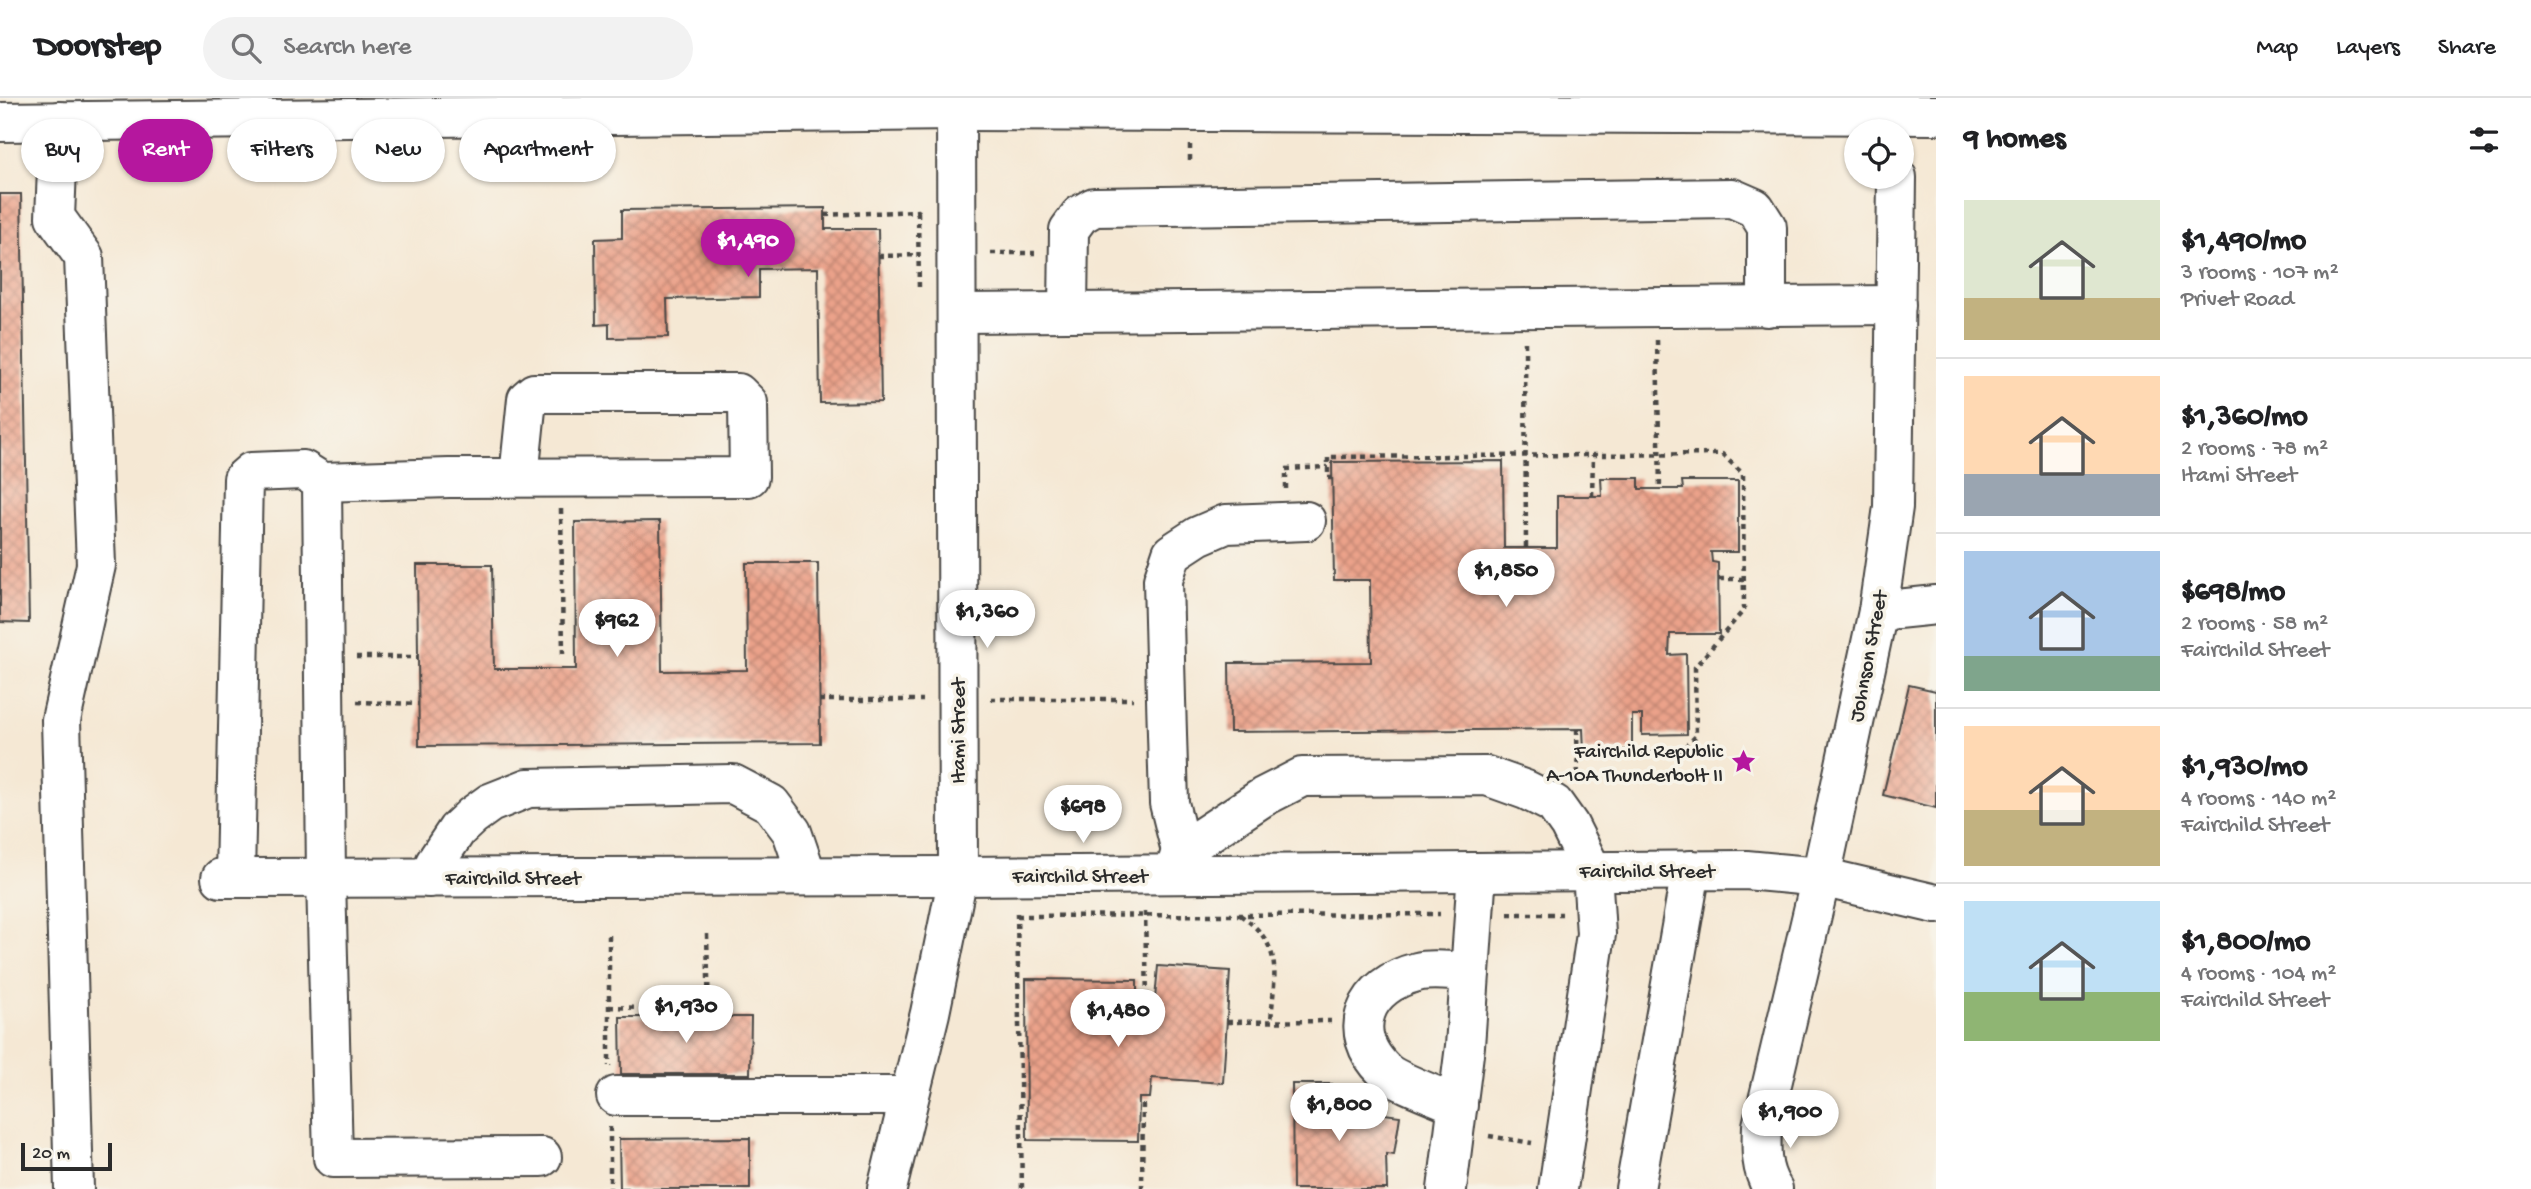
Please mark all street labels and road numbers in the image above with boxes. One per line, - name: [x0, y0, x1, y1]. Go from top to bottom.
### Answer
- street label: Johnson Street: [1845, 587, 1896, 724]
- street label: Itami Street: [948, 676, 973, 784]
- street label: Fairchild Street: [1578, 861, 1717, 886]
- street label: Fairchild Street: [1011, 866, 1150, 891]
- street label: Fairchild Street: [444, 868, 583, 893]

